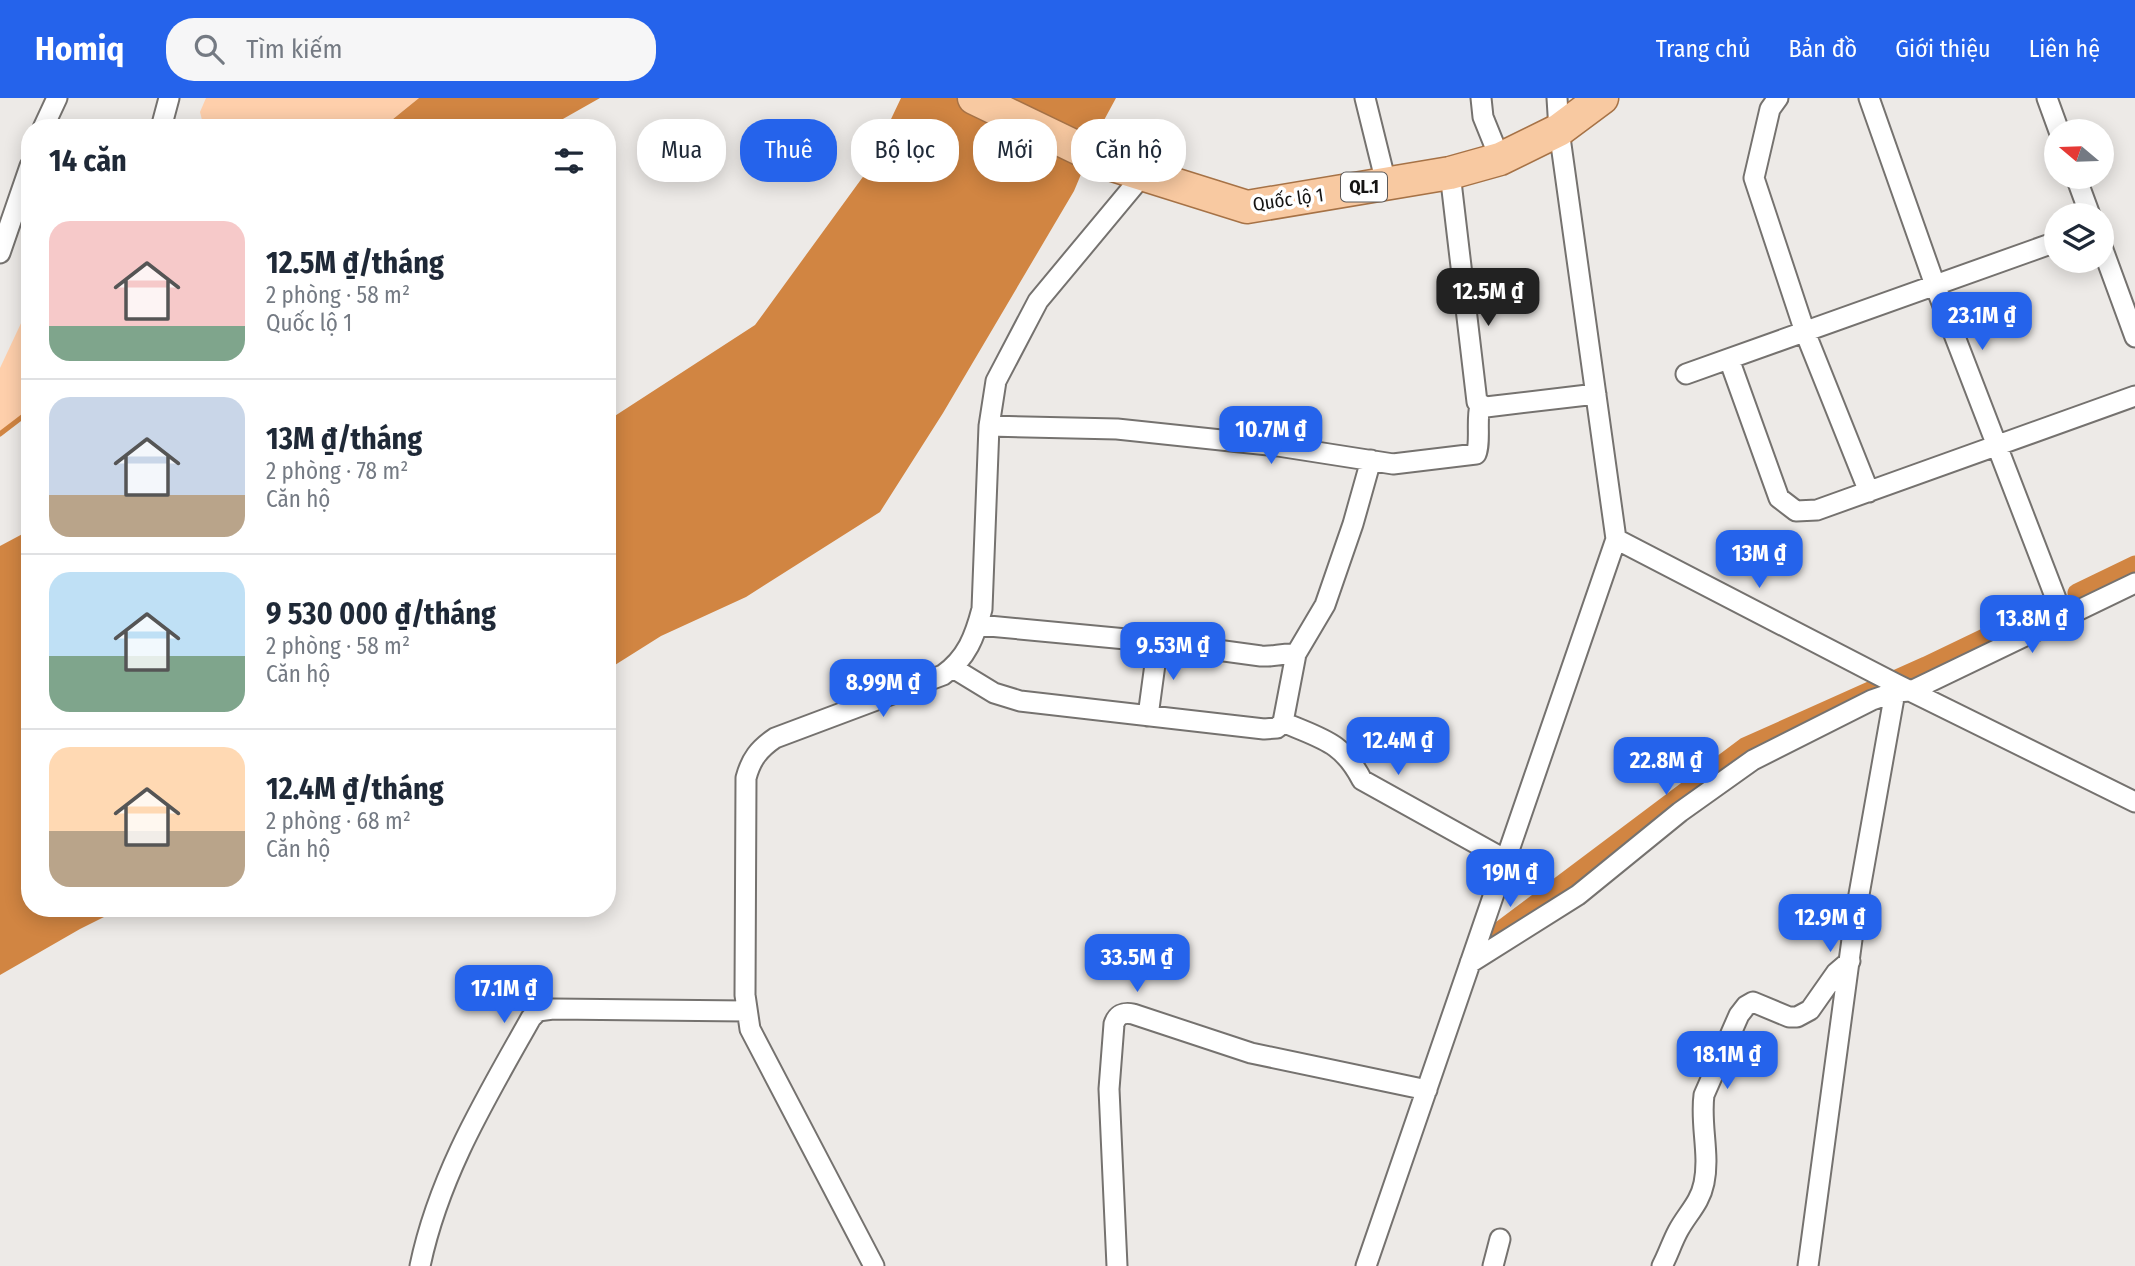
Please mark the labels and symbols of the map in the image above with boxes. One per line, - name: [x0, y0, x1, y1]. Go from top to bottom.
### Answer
- north arrow: [2044, 119, 2114, 189]
- road number: QL.1: [1341, 172, 1387, 202]
- street label: Quốc lộ 1: [1251, 183, 1325, 216]
- pin: 12.5M ₫: [1423, 268, 1553, 328]
- pin: 23.1M ₫: [1917, 292, 2047, 352]
- pin: 10.7M ₫: [1206, 406, 1336, 466]
- pin: 13M ₫: [1710, 531, 1808, 590]
- pin: 13.8M ₫: [1967, 596, 2097, 655]
- pin: 9.53M ₫: [1108, 622, 1238, 682]
- pin: 8.99M ₫: [818, 660, 948, 719]
- pin: 12.4M ₫: [1333, 718, 1463, 777]
- pin: 22.8M ₫: [1601, 738, 1731, 797]
- pin: 19M ₫: [1461, 850, 1559, 909]
- pin: 12.9M ₫: [1765, 894, 1895, 954]
- pin: 33.5M ₫: [1072, 934, 1202, 994]
- pin: 17.1M ₫: [439, 965, 569, 1025]
- pin: 18.1M ₫: [1662, 1032, 1792, 1091]

